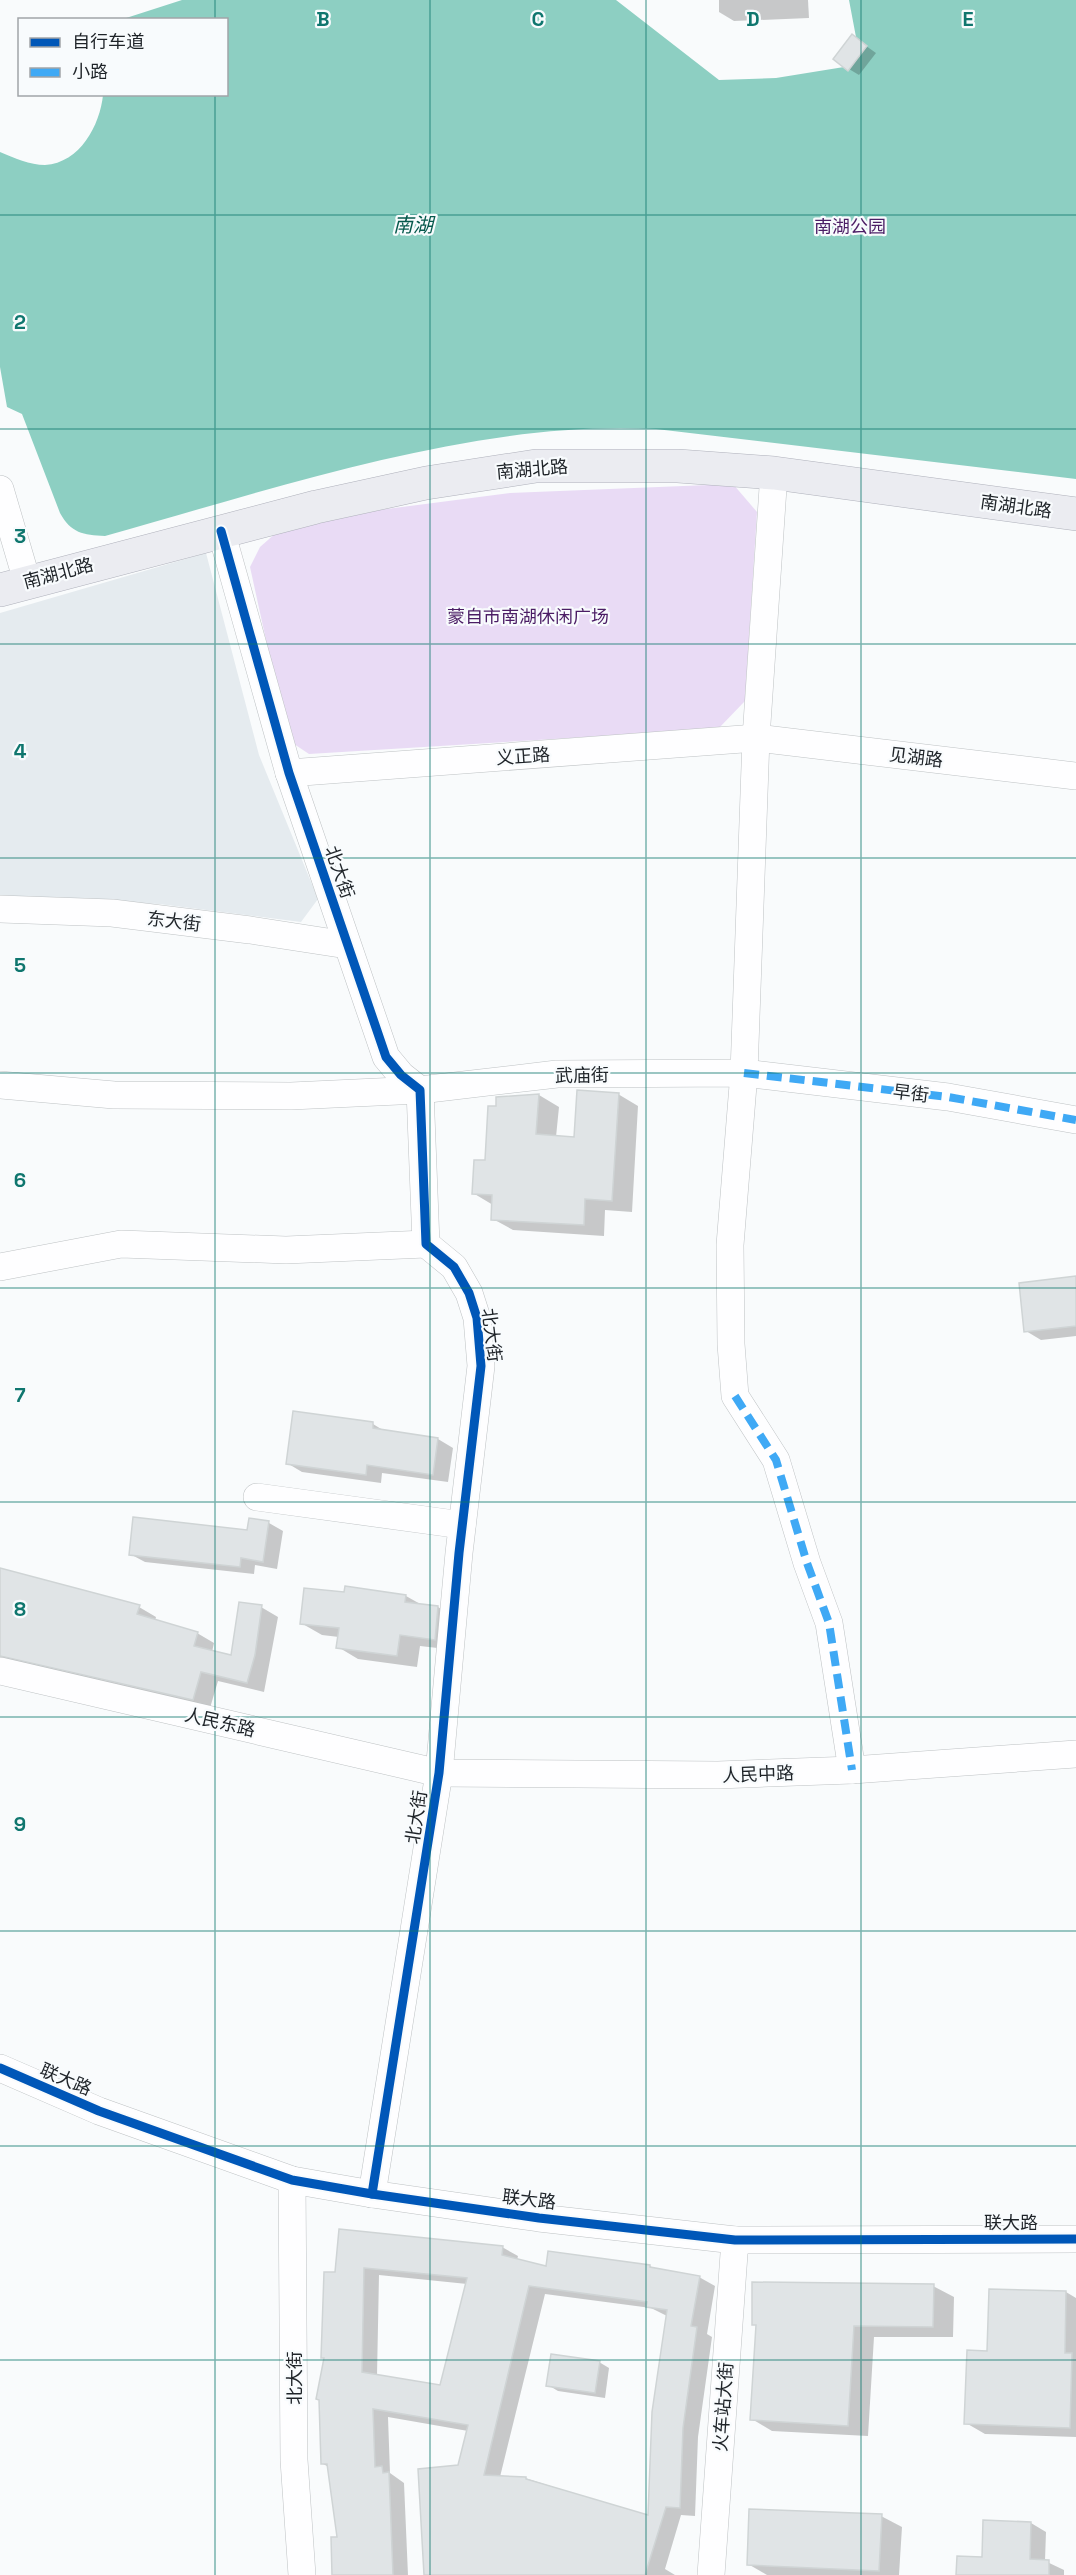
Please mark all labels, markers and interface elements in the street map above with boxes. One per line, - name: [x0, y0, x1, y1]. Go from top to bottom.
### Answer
- text: B: [316, 6, 330, 32]
- text: C: [532, 6, 545, 32]
- text: D: [746, 6, 760, 32]
- text: E: [962, 6, 974, 32]
- legend: [18, 18, 228, 96]
- text: 自行车道: [72, 30, 144, 53]
- text: 小路: [72, 60, 108, 83]
- water label: 南湖: [393, 212, 436, 238]
- park label: 南湖公园: [814, 215, 886, 238]
- text: 2: [14, 309, 26, 335]
- street label: 南湖北路: [495, 454, 569, 484]
- street label: 南湖北路: [979, 490, 1053, 522]
- text: 3: [14, 523, 26, 549]
- street label: 南湖北路: [20, 553, 96, 593]
- park label: 蒙自市南湖休闲广场: [447, 605, 609, 628]
- text: 4: [14, 738, 27, 764]
- street label: 见湖路: [888, 742, 944, 772]
- street label: 义正路: [495, 743, 551, 769]
- street label: 北大街: [320, 843, 360, 901]
- street label: 东大街: [146, 906, 202, 936]
- text: 5: [14, 952, 26, 978]
- street label: 武庙街: [555, 1063, 609, 1087]
- street label: 早街: [892, 1079, 930, 1107]
- text: 6: [14, 1167, 26, 1193]
- street label: 北大街: [477, 1307, 507, 1363]
- text: 7: [14, 1382, 26, 1408]
- text: 8: [14, 1596, 26, 1622]
- street label: 人民东路: [182, 1703, 258, 1741]
- street label: 人民中路: [722, 1761, 794, 1787]
- street label: 北大街: [400, 1789, 432, 1845]
- text: 9: [14, 1811, 26, 1837]
- street label: 联大路: [37, 2058, 95, 2100]
- street label: 联大路: [501, 2184, 557, 2214]
- street label: 联大路: [984, 2211, 1038, 2234]
- street label: 北大街: [283, 2351, 306, 2405]
- street label: 火车站大街: [708, 2361, 738, 2453]

